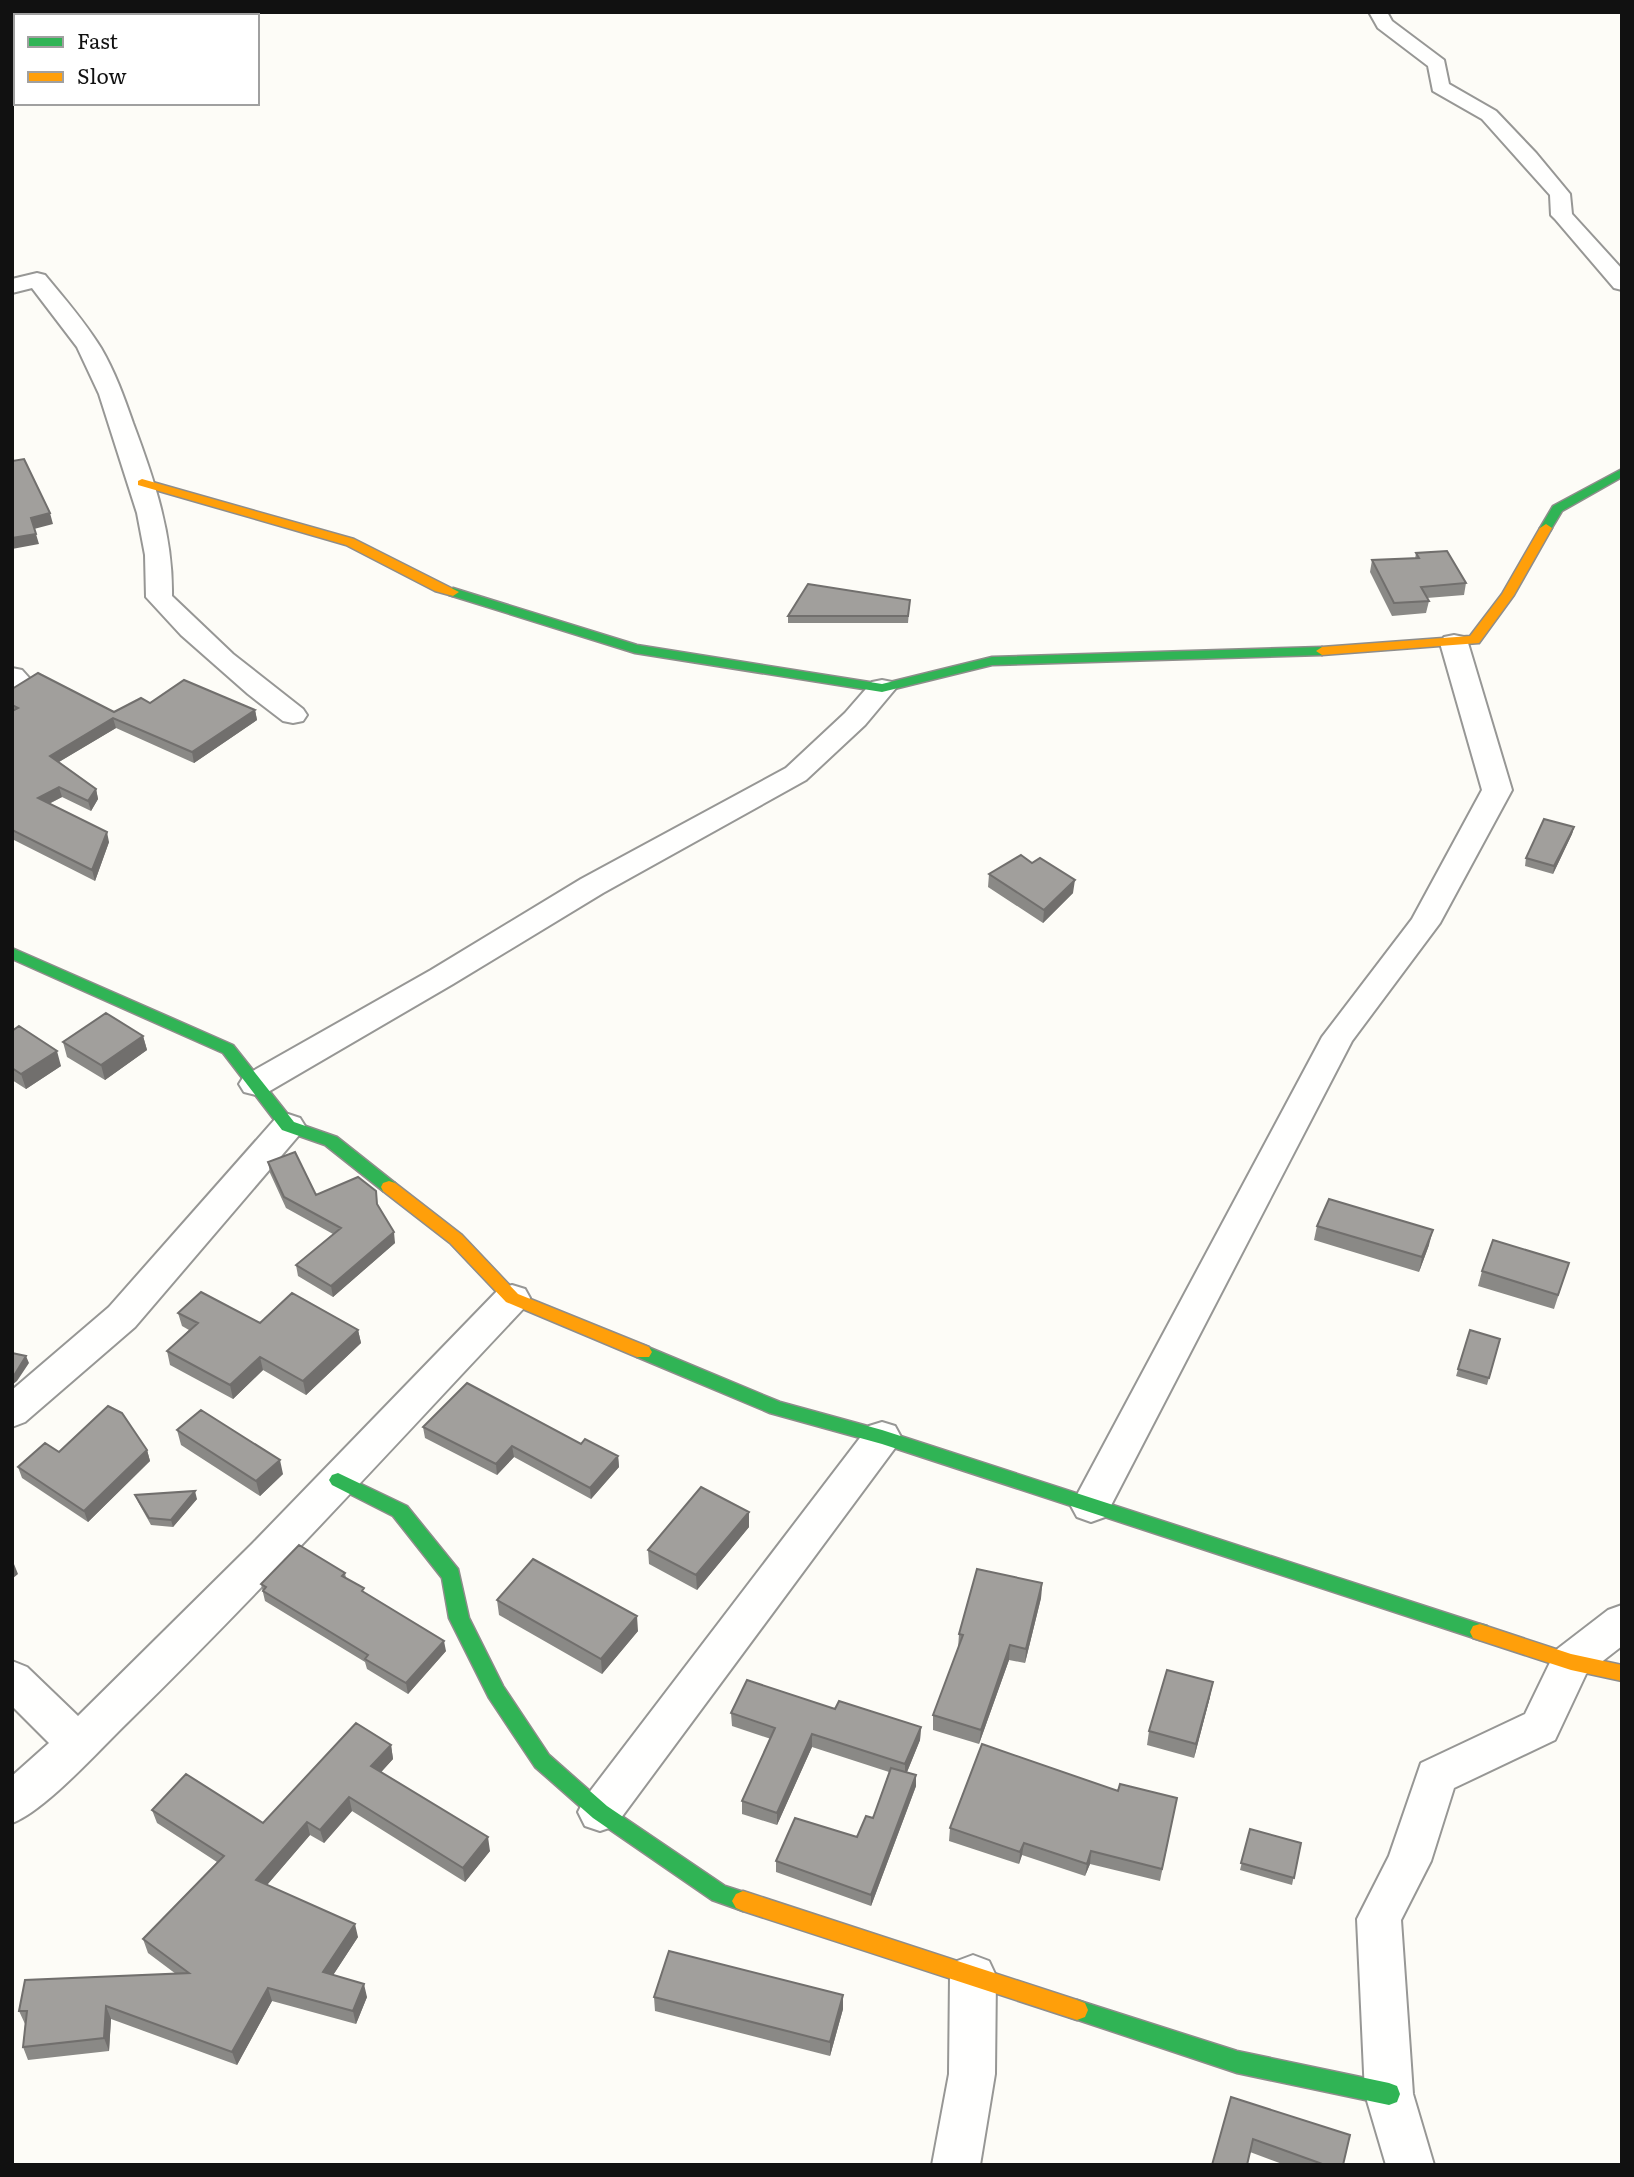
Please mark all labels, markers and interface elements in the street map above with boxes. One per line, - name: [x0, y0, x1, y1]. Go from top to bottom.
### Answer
- legend: [14, 14, 259, 105]
- text: Fast: [77, 24, 118, 55]
- text: Slow: [77, 59, 127, 90]

